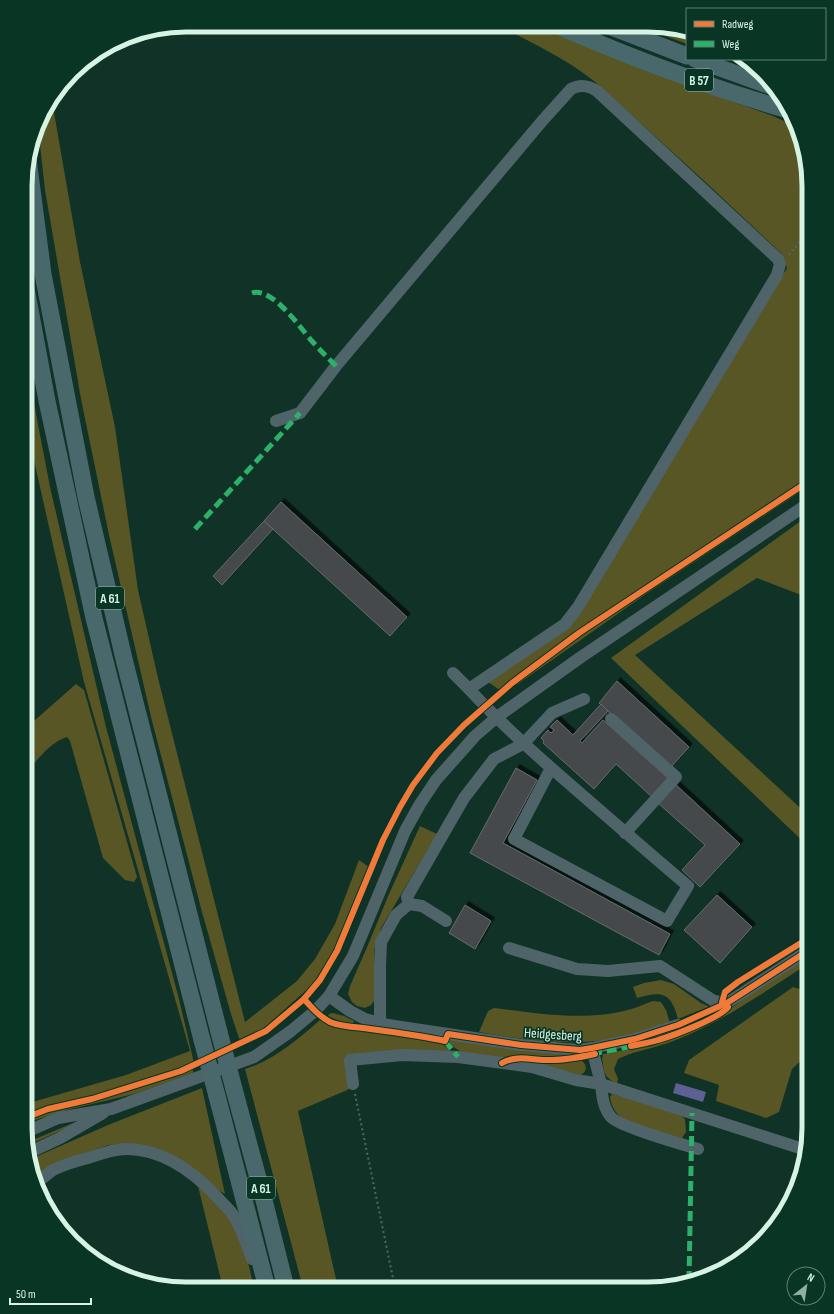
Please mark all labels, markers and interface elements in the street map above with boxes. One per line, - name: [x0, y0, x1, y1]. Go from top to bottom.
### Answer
- legend: [686, 8, 826, 60]
- text: Radweg: [722, 17, 754, 32]
- text: Weg: [722, 37, 739, 52]
- road number: B 57: [685, 69, 713, 91]
- road number: A 61: [96, 587, 124, 609]
- street label: Heidgesberg: [523, 1024, 583, 1045]
- road number: A 61: [247, 1177, 275, 1199]
- north arrow: [786, 1266, 826, 1306]
- text: N: [805, 1271, 817, 1285]
- scale bar: [10, 1280, 91, 1306]
- text: 50 m: [16, 1287, 36, 1302]

